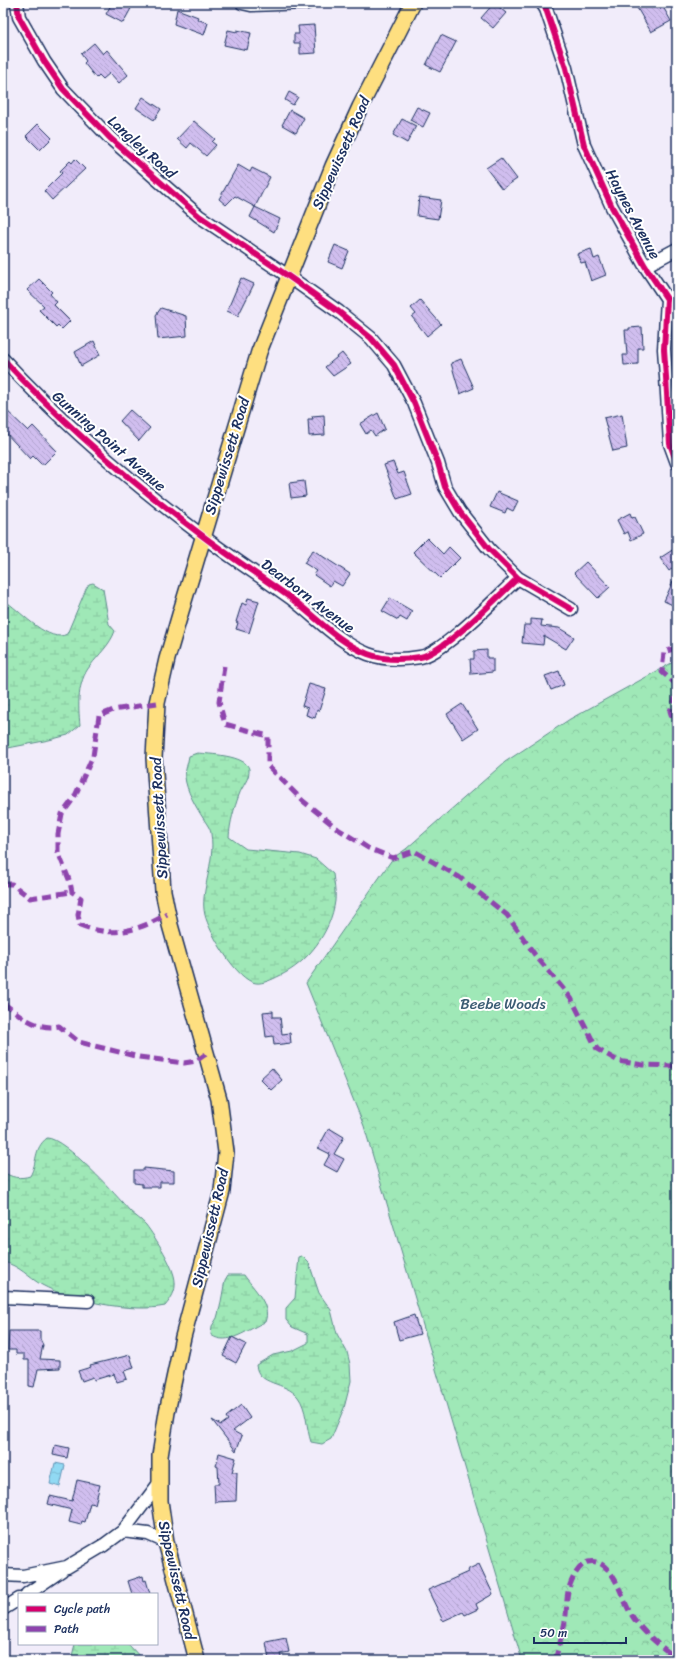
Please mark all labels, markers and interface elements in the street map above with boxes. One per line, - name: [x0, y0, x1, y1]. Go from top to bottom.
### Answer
- street label: Sippewissett Road: [304, 91, 378, 214]
- street label: Langley Road: [101, 109, 183, 186]
- street label: Haynes Avenue: [598, 164, 668, 264]
- street label: Gunning Point Avenue: [46, 384, 172, 498]
- street label: Sippewissett Road: [197, 393, 258, 518]
- street label: Dearborn Avenue: [256, 552, 360, 640]
- street label: Sippewissett Road: [143, 756, 175, 879]
- park label: Beebe Woods: [460, 991, 546, 1017]
- street label: Sippewissett Road: [184, 1165, 237, 1290]
- street label: Sippewissett Road: [151, 1518, 204, 1643]
- legend: [18, 1593, 158, 1645]
- text: Cycle path: [54, 1598, 110, 1620]
- text: Path: [54, 1618, 79, 1640]
- scale bar: [534, 1619, 626, 1645]
- text: 50 m: [540, 1622, 567, 1644]

